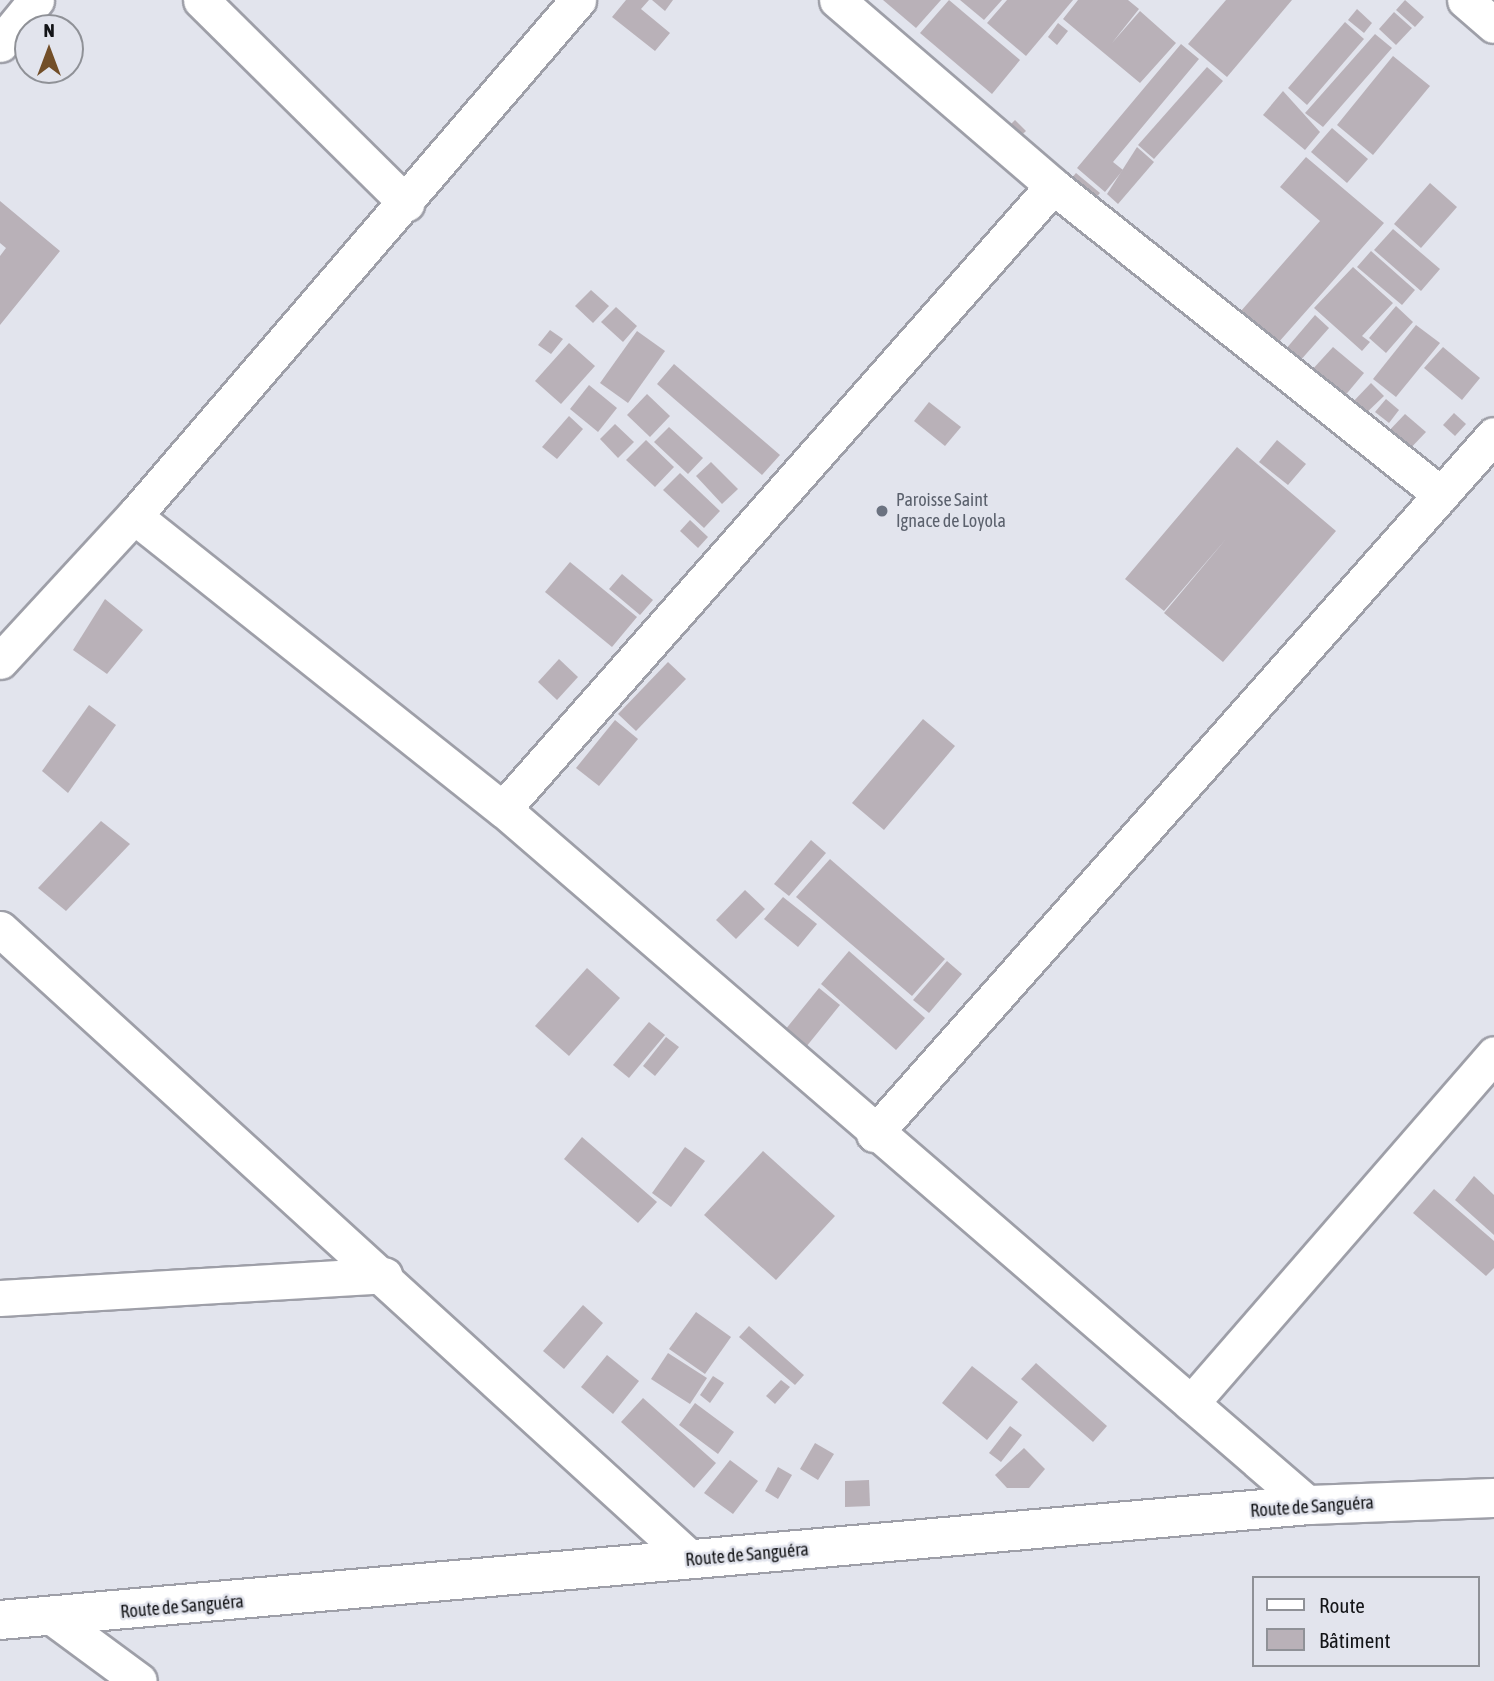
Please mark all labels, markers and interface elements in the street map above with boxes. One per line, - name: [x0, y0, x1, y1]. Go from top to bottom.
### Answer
- north arrow: [14, 14, 84, 84]
- text: N: [43, 19, 55, 41]
- place label: Paroisse Saint Ignace de Loyola: [896, 490, 1006, 532]
- marker: Paroisse Saint Ignace de Loyola: [874, 503, 890, 519]
- street label: Route de Sanguéra: [1250, 1492, 1374, 1522]
- street label: Route de Sanguéra: [685, 1539, 809, 1571]
- legend: [1252, 1576, 1480, 1667]
- street label: Route de Sanguéra: [120, 1591, 244, 1623]
- text: Route: [1319, 1593, 1365, 1617]
- text: Bâtiment: [1319, 1628, 1390, 1652]

